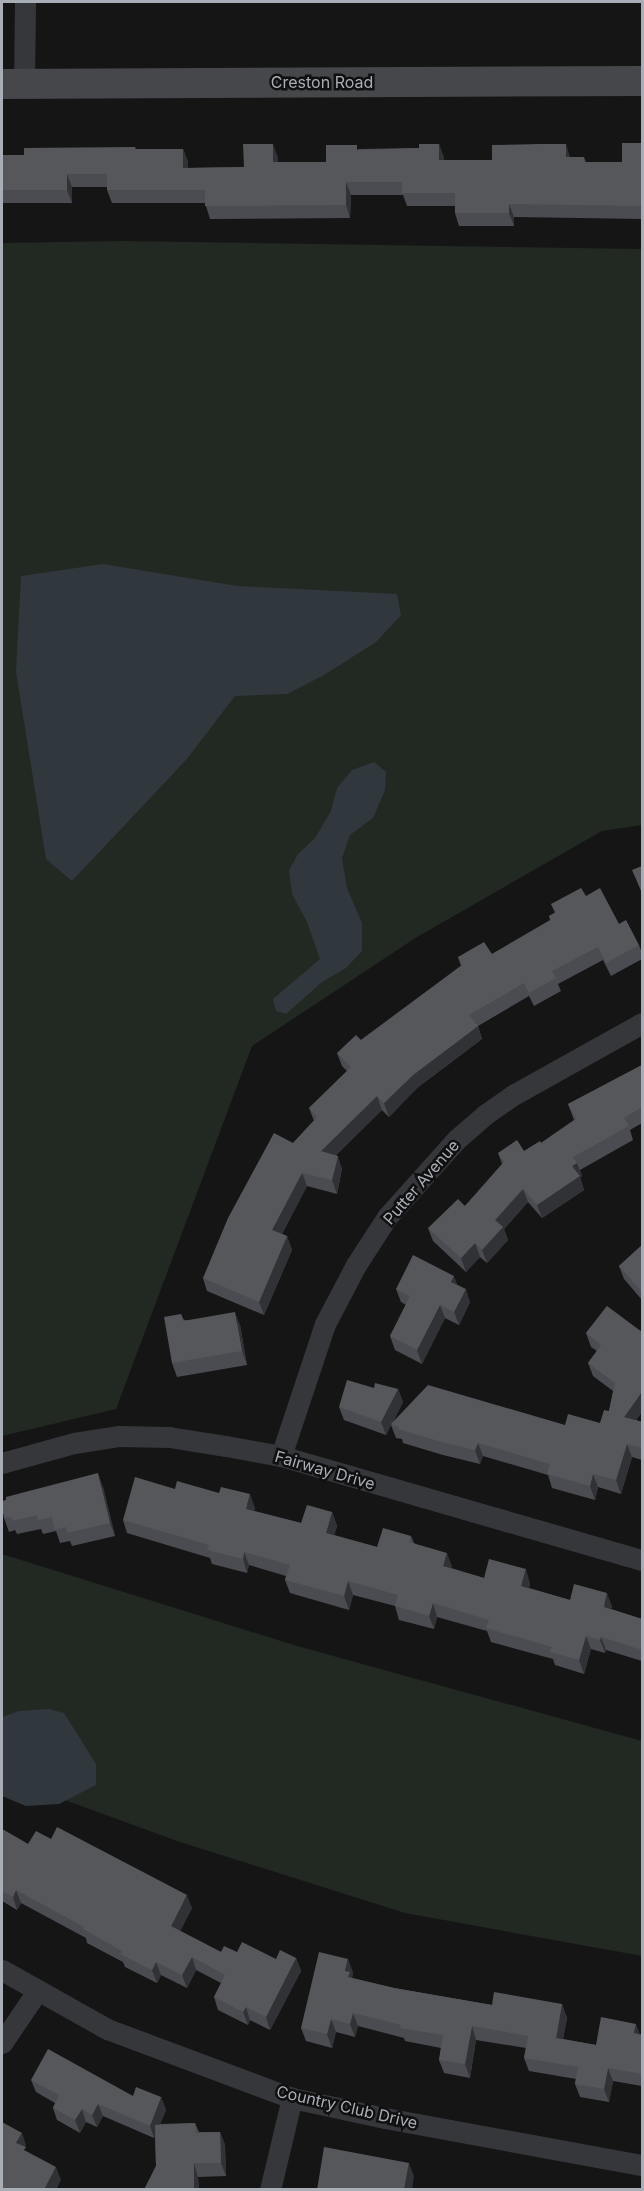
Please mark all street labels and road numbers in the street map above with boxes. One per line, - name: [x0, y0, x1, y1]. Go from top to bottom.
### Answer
- street label: Creston Road: [271, 72, 373, 92]
- street label: Putter Avenue: [379, 1136, 463, 1228]
- street label: Fairway Drive: [273, 1447, 377, 1493]
- street label: Country Club Drive: [275, 2081, 419, 2133]

